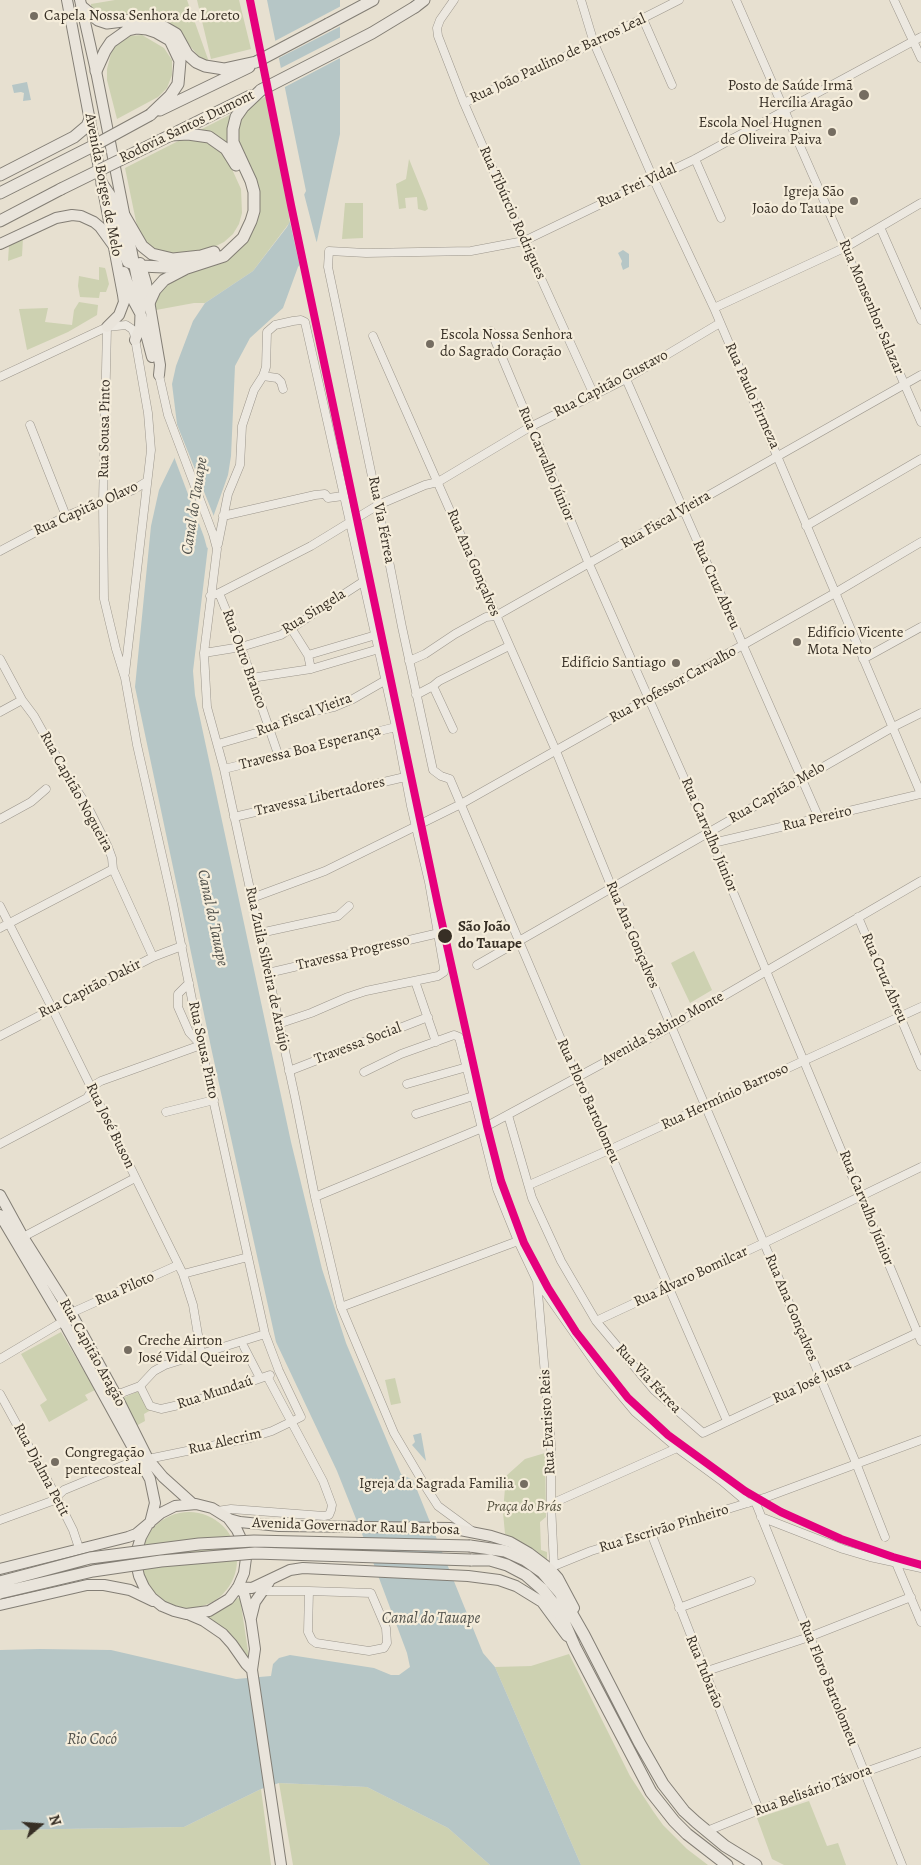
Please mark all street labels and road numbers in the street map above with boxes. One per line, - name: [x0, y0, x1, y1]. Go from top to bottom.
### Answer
- street label: Rua João Paulino de Barros Leal: [467, 10, 649, 108]
- street label: Rodovia Santos Dumont: [116, 86, 258, 168]
- street label: Avenida Borges de Melo: [80, 112, 126, 258]
- street label: Rua Tibúrcio Rodrigues: [475, 144, 549, 282]
- street label: Rua Frei Vidal: [595, 160, 679, 212]
- street label: Rua Monsenhor Salazar: [834, 237, 908, 377]
- street label: Rua Paulo Firmeza: [721, 340, 783, 452]
- street label: Rua Capitão Gustavo: [551, 346, 671, 422]
- street label: Rua Sousa Pinto: [95, 379, 115, 479]
- street label: Rua Carvalho Júnior: [514, 404, 578, 524]
- street label: Rua Via Férrea: [364, 475, 398, 565]
- street label: Rua Capitão Olavo: [31, 478, 141, 540]
- street label: Rua Fiscal Vieira: [618, 487, 714, 553]
- street label: Rua Ana Gonçalves: [442, 507, 504, 619]
- street label: Rua Cruz Abreu: [688, 537, 744, 633]
- street label: Rua Singela: [279, 585, 349, 639]
- street label: Rua Ouro Branco: [218, 607, 270, 711]
- street label: Rua Professor Carvalho: [606, 643, 740, 727]
- street label: Rua Fiscal Vieira: [254, 689, 354, 741]
- street label: Travessa Boa Esperança: [237, 722, 383, 774]
- street label: Rua Capitão Nogueira: [35, 729, 117, 855]
- street label: Rua Capitão Melo: [726, 758, 828, 828]
- street label: Travessa Libertadores: [253, 773, 387, 821]
- street label: Rua Carvalho Júnior: [677, 775, 741, 895]
- street label: Rua Pereiro: [781, 802, 853, 836]
- street label: Rua Ana Gonçalves: [601, 879, 663, 991]
- street label: Rua Zuila Silveira de Araújo: [241, 885, 293, 1053]
- street label: Rua Cruz Abreu: [857, 930, 911, 1026]
- street label: Travessa Progresso: [295, 931, 411, 975]
- street label: Rua Capitão Dakir: [36, 955, 144, 1023]
- street label: Avenida Sabino Monte: [599, 988, 727, 1070]
- street label: Rua Sousa Pinto: [184, 1000, 222, 1100]
- street label: Travessa Social: [312, 1019, 404, 1069]
- street label: Rua Floro Bartolomeu: [552, 1036, 624, 1166]
- street label: Rua Hermínio Barroso: [659, 1060, 791, 1134]
- street label: Rua José Buson: [82, 1080, 138, 1172]
- street label: Rua Carvalho Júnior: [835, 1148, 897, 1268]
- street label: Rua Álvaro Bomilcar: [631, 1243, 751, 1311]
- street label: Rua Ana Gonçalves: [760, 1252, 822, 1364]
- street label: Rua Piloto: [93, 1268, 157, 1310]
- street label: Rua Capitão Aragão: [55, 1296, 129, 1410]
- street label: Rua Via Férrea: [611, 1341, 685, 1417]
- street label: Rua José Justa: [770, 1356, 854, 1408]
- street label: Rua Evaristo Reis: [536, 1369, 560, 1475]
- street label: Rua Mundaú: [175, 1372, 255, 1414]
- street label: Rua Djalma Petit: [9, 1420, 73, 1520]
- street label: Rua Alecrim: [187, 1425, 263, 1459]
- street label: Rua Escrivão Pinheiro: [597, 1501, 731, 1557]
- street label: Avenida Governador Raul Barbosa: [252, 1514, 460, 1540]
- street label: Rua Floro Bartolomeu: [795, 1617, 861, 1749]
- street label: Rua Tubarão: [681, 1633, 727, 1711]
- street label: Rua Belisário Távora: [752, 1761, 874, 1821]

